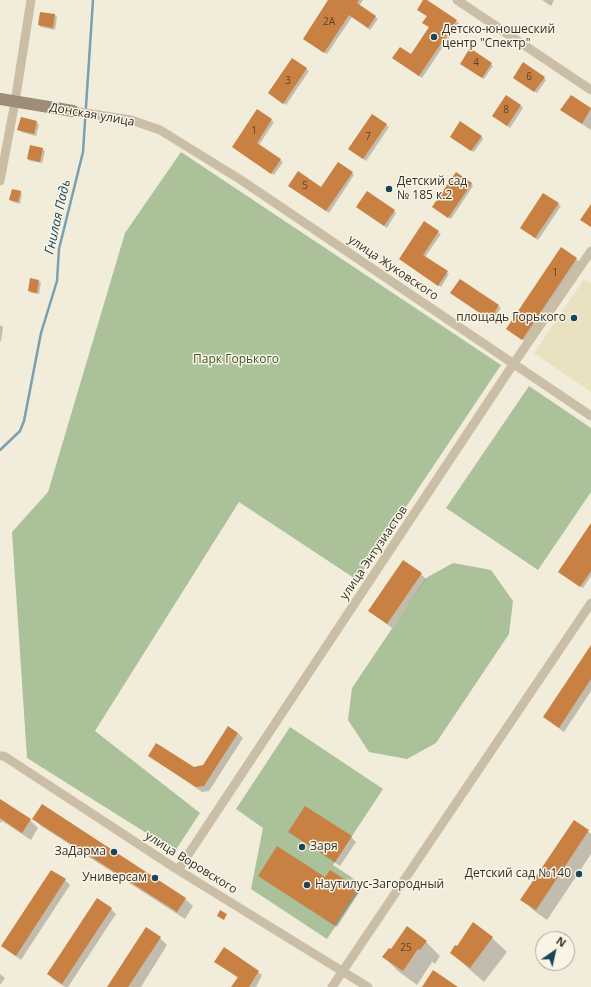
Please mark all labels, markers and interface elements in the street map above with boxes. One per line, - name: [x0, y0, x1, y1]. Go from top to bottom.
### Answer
- house number: 2А: [323, 16, 335, 28]
- place label: Детско-юношеский центр "Спектр": [442, 23, 555, 51]
- marker: Детско-юношеский центр "Спектр": [429, 32, 439, 42]
- house number: 4: [473, 57, 479, 69]
- house number: 6: [526, 71, 532, 83]
- house number: 3: [285, 75, 291, 87]
- street label: Донская улица: [48, 100, 136, 130]
- house number: 8: [503, 104, 509, 116]
- house number: 1: [251, 125, 257, 137]
- house number: 7: [365, 131, 371, 143]
- place label: Детский сад № 185 к.2: [397, 175, 467, 203]
- water label: Гнилая Падь: [42, 178, 74, 256]
- house number: 5: [302, 180, 308, 192]
- marker: Детский сад № 185 к.2: [384, 184, 394, 194]
- street label: улица Жуковского: [345, 232, 441, 304]
- house number: 1: [552, 267, 558, 279]
- place label: площадь Горького: [456, 311, 566, 325]
- marker: площадь Горького: [569, 313, 579, 323]
- park label: Парк Горького: [193, 353, 279, 367]
- street label: улица Энтузиастов: [337, 503, 411, 603]
- street label: улица Воровского: [142, 829, 240, 897]
- place label: Заря: [310, 840, 338, 854]
- marker: Заря: [297, 842, 307, 852]
- place label: ЗаДарма: [55, 845, 106, 859]
- marker: ЗаДарма: [109, 847, 119, 857]
- place label: Детский сад №140: [465, 867, 571, 881]
- marker: Детский сад №140: [574, 869, 584, 879]
- place label: Универсам: [82, 871, 147, 885]
- marker: Универсам: [150, 873, 160, 883]
- place label: Наутилус-Загородный: [315, 878, 444, 892]
- marker: Наутилус-Загородный: [302, 880, 312, 890]
- north arrow: [535, 931, 575, 971]
- text: N: [554, 933, 569, 950]
- house number: 25: [400, 942, 412, 954]

